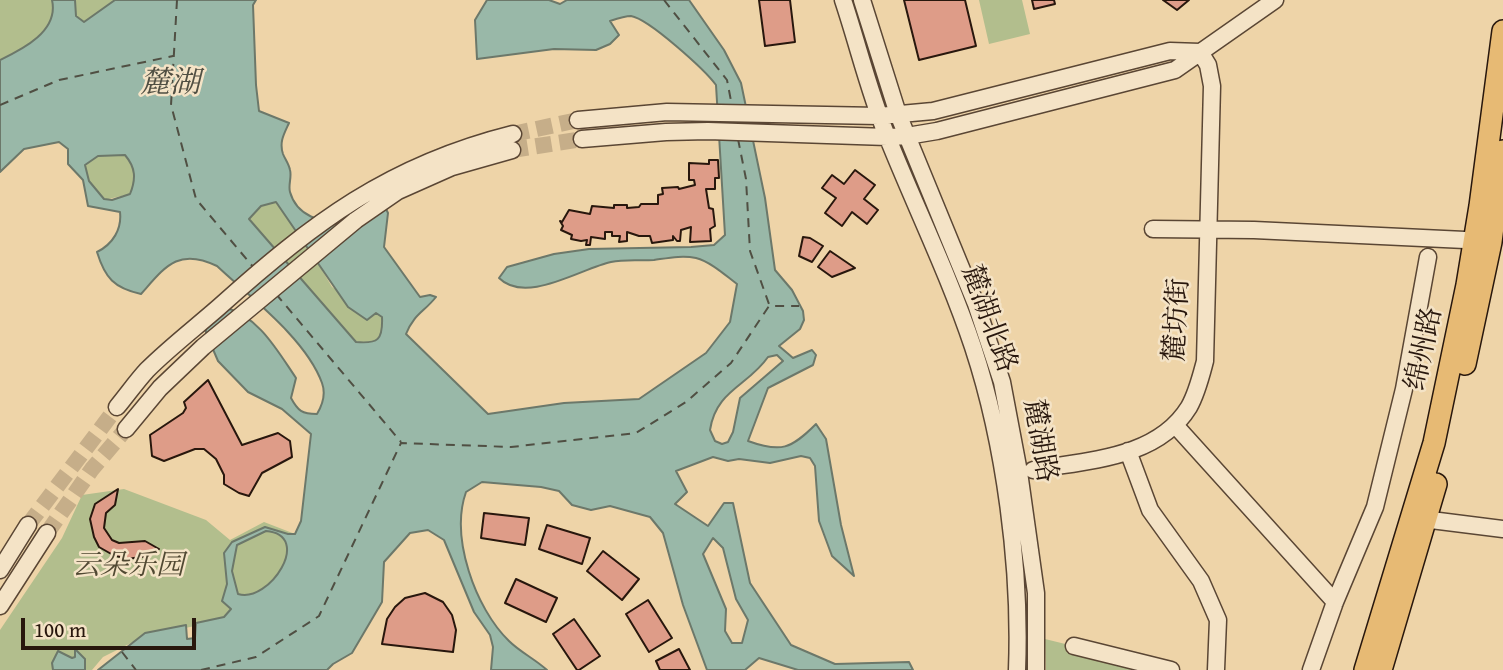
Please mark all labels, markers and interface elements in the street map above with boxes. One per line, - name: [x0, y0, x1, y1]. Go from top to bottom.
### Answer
- water label: 麓湖: [140, 66, 200, 102]
- street label: 麓湖北路: [953, 261, 1023, 377]
- street label: 麓坊街: [1159, 277, 1197, 363]
- street label: 绵州路: [1400, 304, 1450, 394]
- street label: 麓湖路: [1015, 397, 1063, 485]
- park label: 云朵乐园: [72, 550, 184, 584]
- scale bar: [24, 604, 200, 648]
- text: 100 m: [34, 614, 86, 645]

